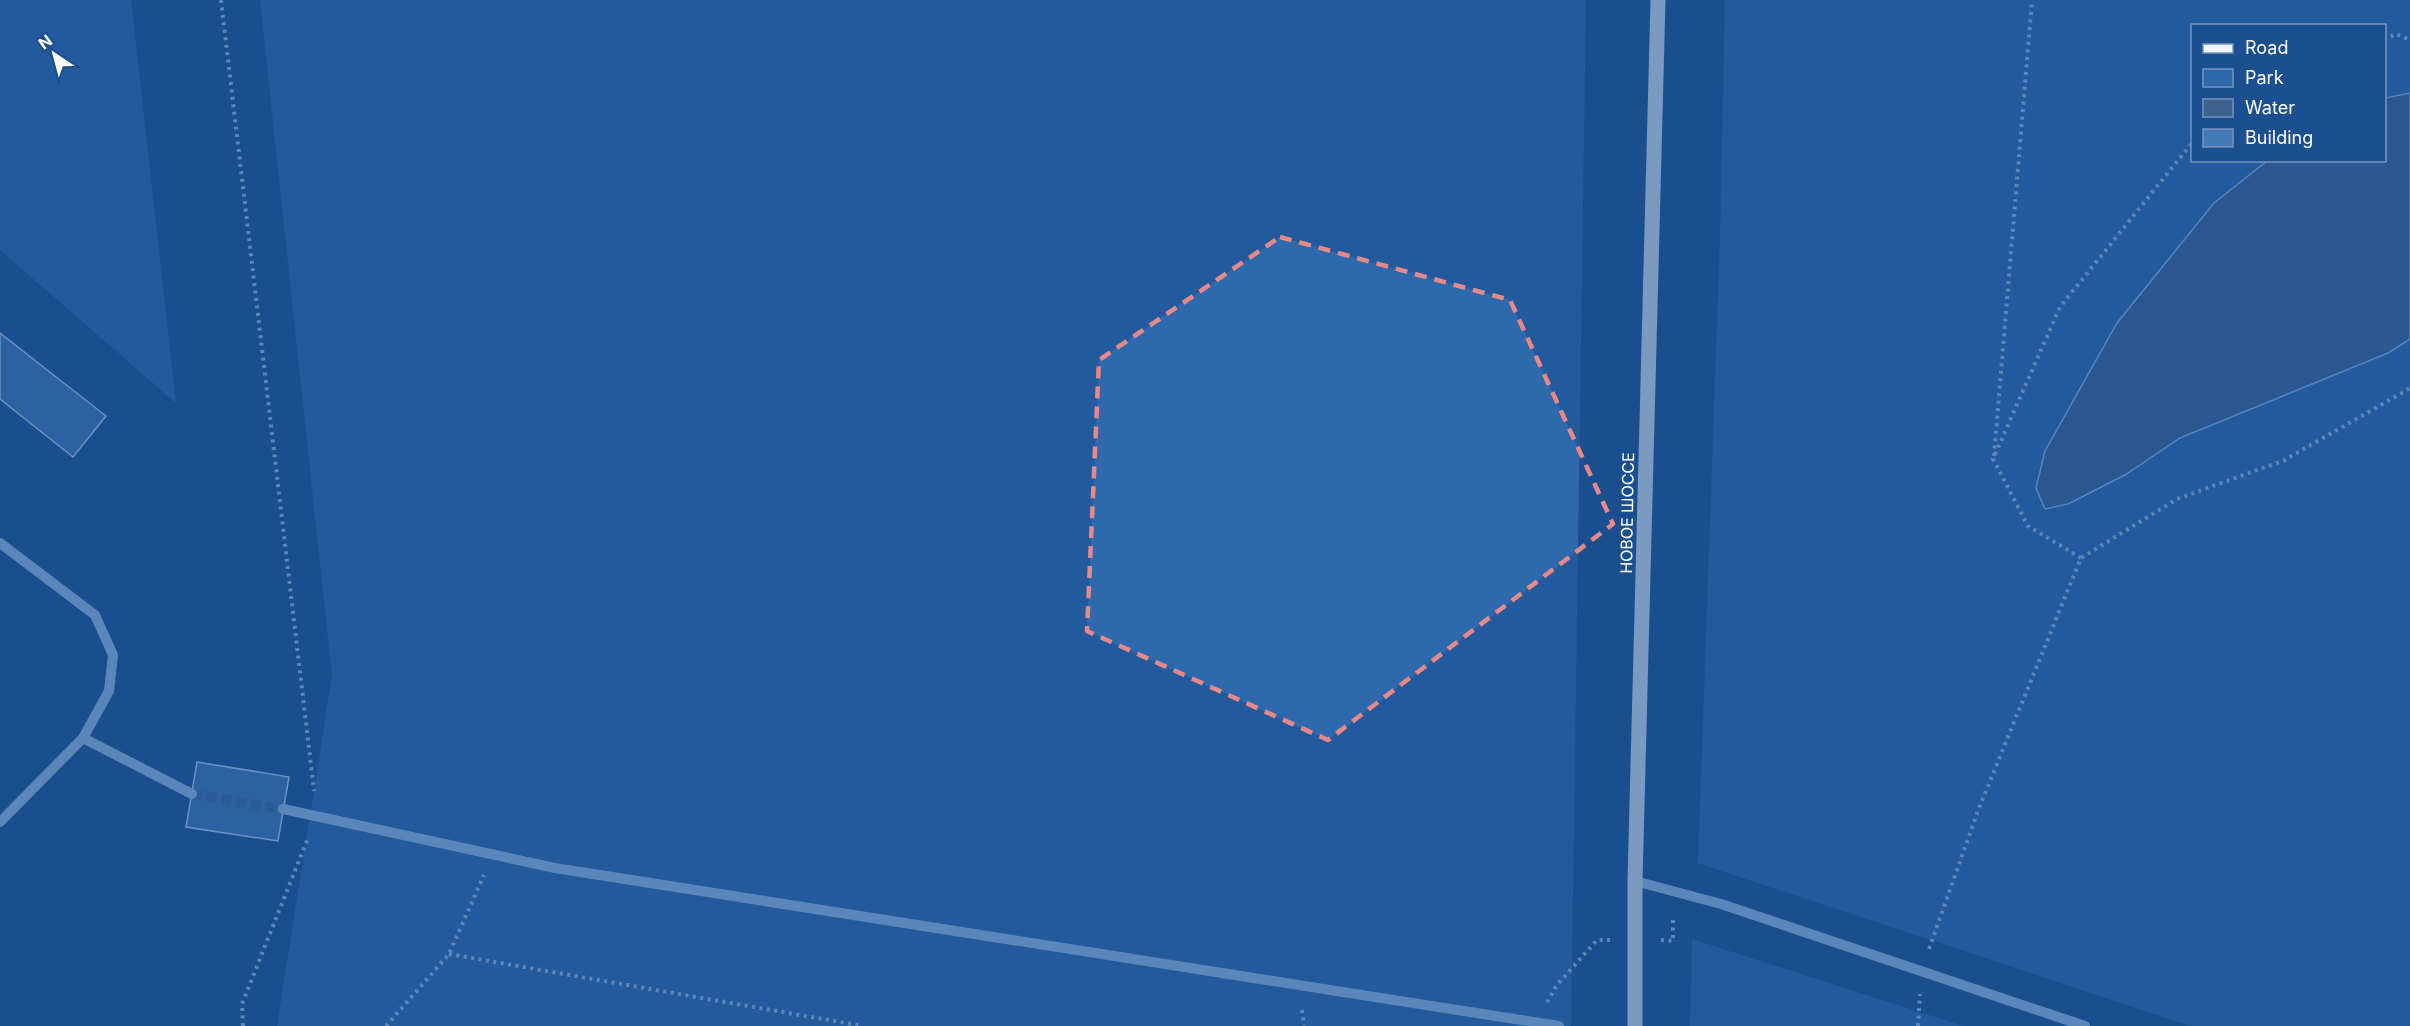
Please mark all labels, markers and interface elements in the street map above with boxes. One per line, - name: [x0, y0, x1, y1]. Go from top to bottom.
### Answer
- north arrow: [24, 24, 84, 84]
- legend: [2191, 24, 2386, 162]
- text: N: [34, 30, 56, 54]
- text: Road: [2245, 37, 2288, 58]
- text: Park: [2245, 67, 2284, 88]
- text: Water: [2245, 97, 2295, 118]
- text: Building: [2245, 127, 2313, 148]
- street label: НОВОЕ ШОССЕ: [1616, 452, 1638, 574]

